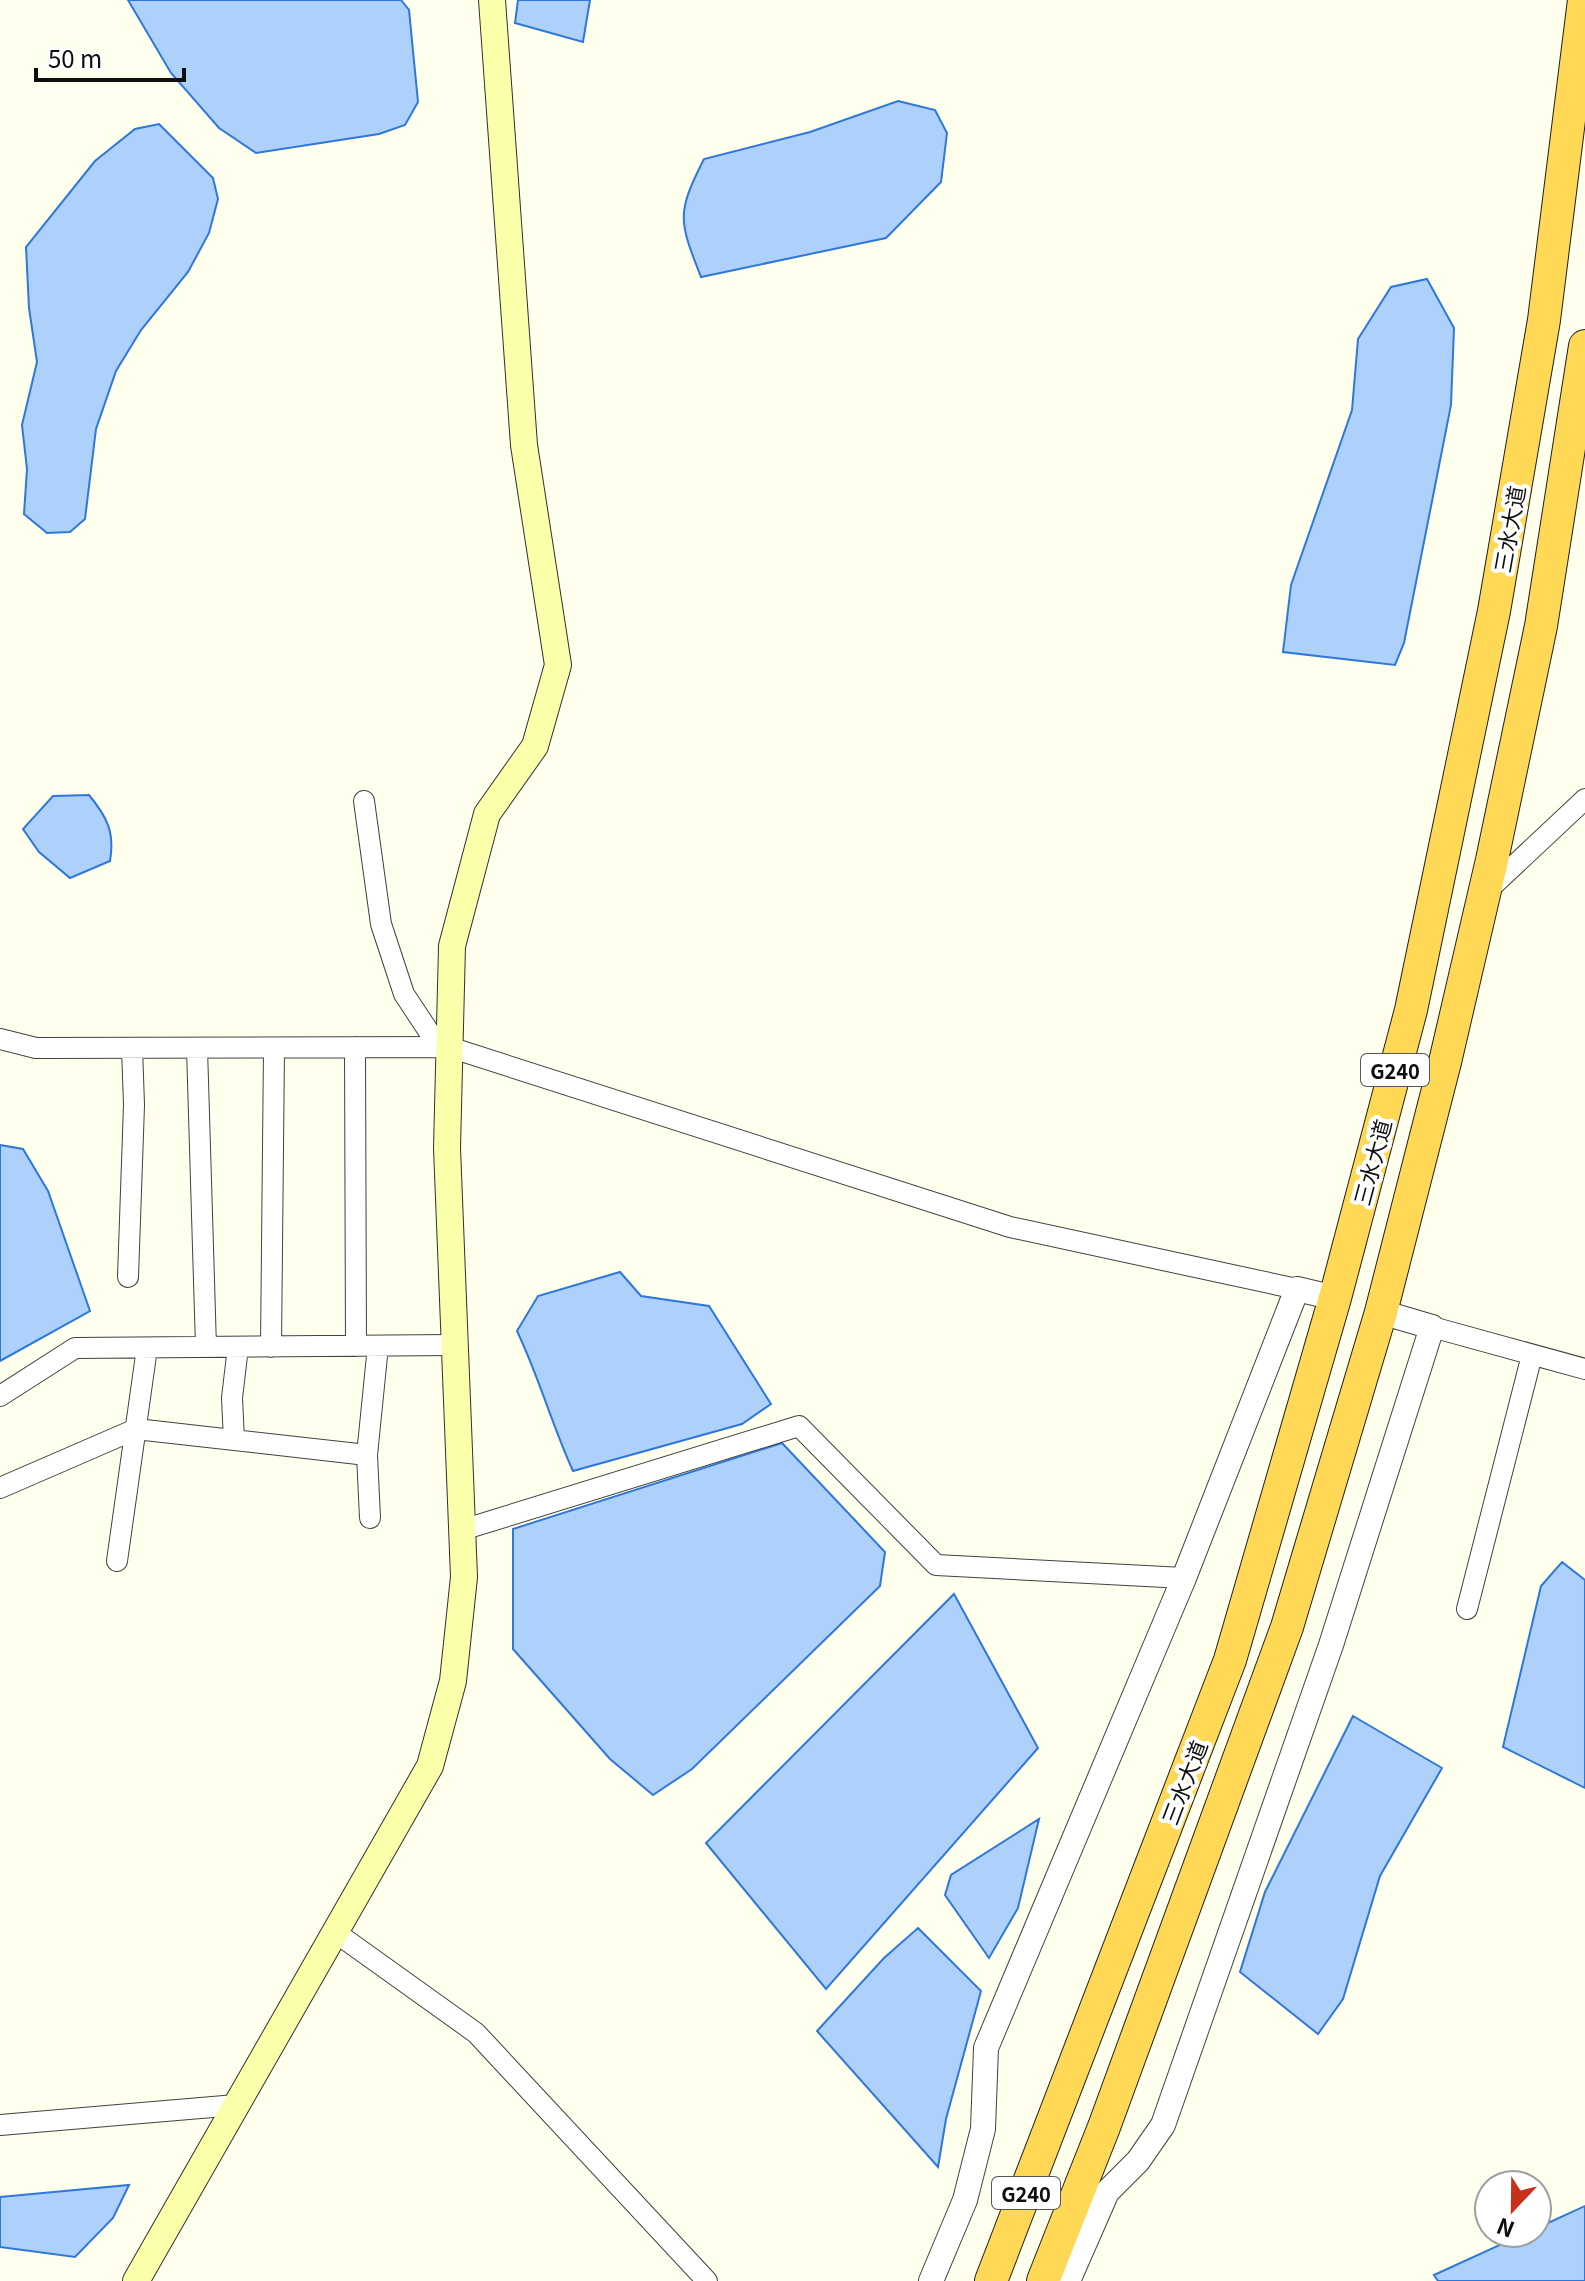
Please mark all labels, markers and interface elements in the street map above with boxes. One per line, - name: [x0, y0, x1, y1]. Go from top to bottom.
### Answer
- scale bar: [36, 32, 184, 82]
- text: 50 m: [48, 40, 102, 75]
- street label: 三水大道: [1485, 483, 1531, 575]
- road number: G240: [1361, 1054, 1429, 1086]
- street label: 三水大道: [1344, 1115, 1398, 1209]
- street label: 三水大道: [1152, 1735, 1214, 1829]
- north arrow: [1473, 2169, 1553, 2249]
- road number: G240: [992, 2177, 1060, 2209]
- text: N: [1491, 2211, 1518, 2247]

